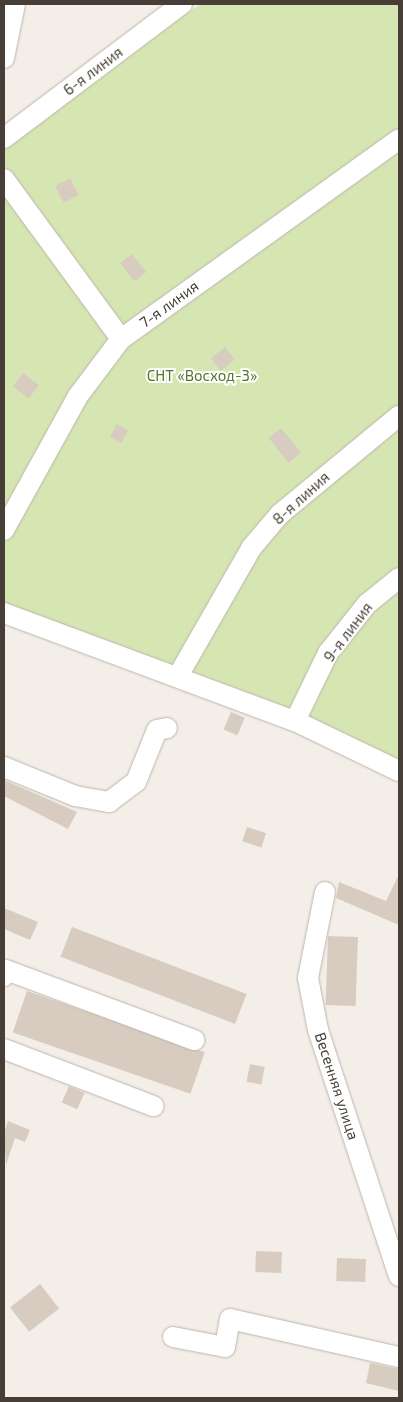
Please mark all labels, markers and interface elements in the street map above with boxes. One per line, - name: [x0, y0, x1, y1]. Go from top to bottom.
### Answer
- street label: 6-я линия: [60, 43, 126, 99]
- street label: 7-я линия: [136, 277, 202, 331]
- park label: СНТ «Восход-3»: [147, 367, 257, 385]
- street label: 8-я линия: [269, 468, 333, 528]
- street label: 9-я линия: [320, 599, 376, 665]
- street label: Весенняя улица: [311, 1030, 363, 1142]

